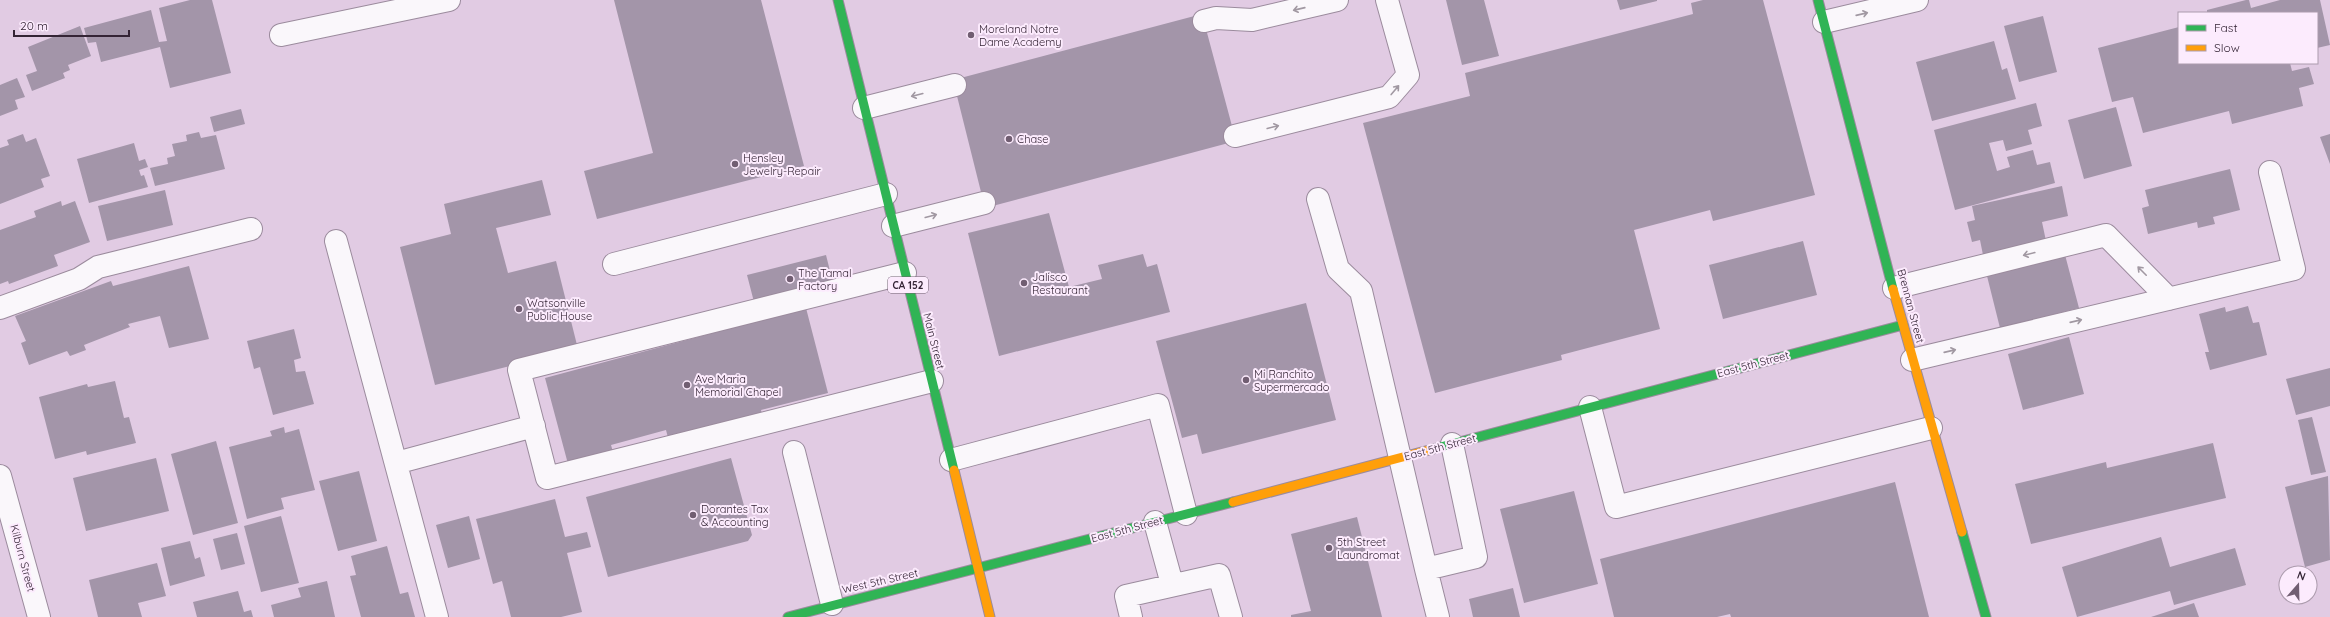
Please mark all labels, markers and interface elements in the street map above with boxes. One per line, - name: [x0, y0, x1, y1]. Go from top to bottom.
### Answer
- one-way arrow: [1293, 5, 1306, 13]
- one-way arrow: [1855, 9, 1868, 17]
- scale bar: [14, 12, 129, 38]
- legend: [2178, 12, 2318, 64]
- text: 20 m: [20, 18, 48, 33]
- text: Fast: [2214, 20, 2238, 35]
- place label: Moreland Notre Dame Academy: [979, 22, 1061, 49]
- marker: Moreland Notre Dame Academy: [966, 30, 976, 40]
- text: Slow: [2214, 40, 2240, 55]
- one-way arrow: [1391, 85, 1400, 95]
- one-way arrow: [911, 91, 924, 99]
- one-way arrow: [1266, 122, 1279, 130]
- place label: Chase: [1017, 132, 1048, 146]
- marker: Chase: [1004, 134, 1014, 144]
- place label: Hensley Jewelry-Repair: [743, 151, 822, 178]
- marker: Hensley Jewelry-Repair: [730, 159, 740, 169]
- one-way arrow: [924, 212, 937, 219]
- one-way arrow: [2023, 251, 2036, 259]
- place label: The Tamal Factory: [798, 266, 852, 293]
- one-way arrow: [2137, 266, 2147, 276]
- street label: Brennan Street: [1894, 267, 1928, 345]
- place label: Jalisco Restaurant: [1032, 270, 1088, 297]
- marker: The Tamal Factory: [785, 274, 795, 284]
- road number: CA 152: [888, 277, 928, 293]
- marker: Jalisco Restaurant: [1019, 278, 1029, 288]
- place label: Watsonville Public House: [527, 296, 592, 323]
- marker: Watsonville Public House: [514, 304, 524, 314]
- street label: Main Street: [920, 311, 948, 371]
- one-way arrow: [2070, 316, 2083, 324]
- one-way arrow: [1943, 346, 1956, 354]
- street label: East 5th Street: [1716, 348, 1791, 380]
- place label: Mi Ranchito Supermercado: [1254, 367, 1330, 394]
- place label: Ave Maria Memorial Chapel: [695, 372, 781, 399]
- marker: Mi Ranchito Supermercado: [1241, 375, 1251, 385]
- marker: Ave Maria Memorial Chapel: [682, 380, 692, 390]
- street label: East 5th Street: [1403, 431, 1478, 463]
- place label: Dorantes Tax & Accounting: [701, 502, 769, 529]
- marker: Dorantes Tax & Accounting: [688, 510, 698, 520]
- street label: East 5th Street: [1090, 513, 1165, 545]
- street label: Kilburn Street: [7, 523, 39, 593]
- place label: 5th Street Laundromat: [1337, 535, 1400, 562]
- marker: 5th Street Laundromat: [1324, 543, 1334, 553]
- street label: West 5th Street: [841, 565, 920, 597]
- north arrow: [2278, 565, 2318, 605]
- text: N: [2295, 568, 2308, 584]

